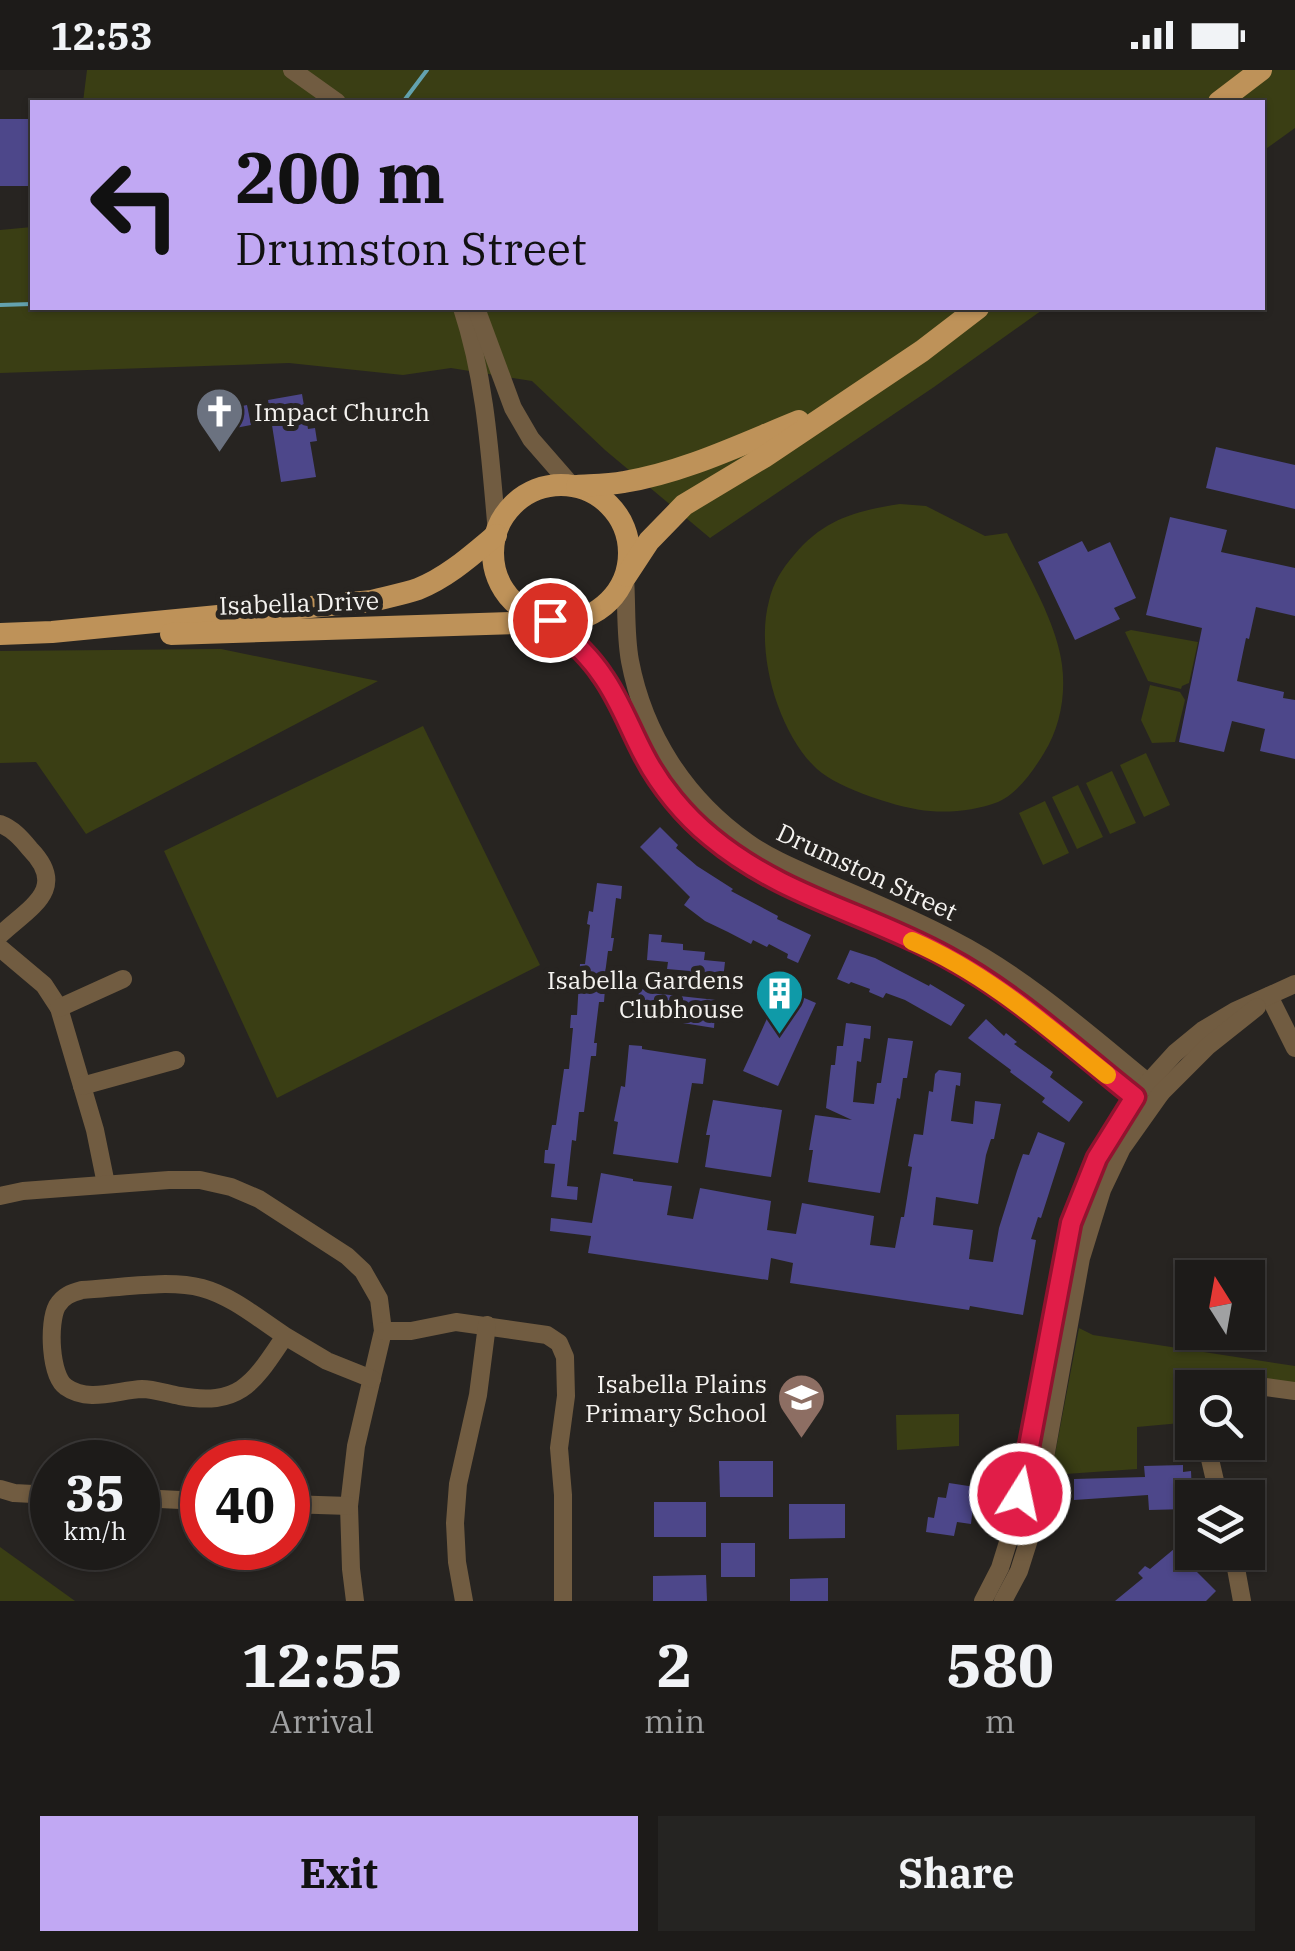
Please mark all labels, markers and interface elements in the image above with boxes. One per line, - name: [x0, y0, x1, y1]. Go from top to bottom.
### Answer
- text: 12:53: [50, 11, 153, 60]
- text: 200 m: [235, 131, 445, 222]
- icon: left: [70, 140, 200, 270]
- text: Drumston Street: [235, 219, 587, 277]
- church icon: Impact Church: [193, 386, 245, 454]
- place label: Impact Church: [254, 395, 430, 428]
- pin: [508, 578, 593, 663]
- street label: Isabella Drive: [218, 583, 380, 622]
- icon: arrive: [523, 593, 578, 648]
- street label: Drumston Street: [772, 815, 963, 928]
- place label: Isabella Gardens Clubhouse: [547, 963, 744, 1025]
- building icon: Isabella Gardens Clubhouse: [753, 968, 805, 1036]
- north arrow: [1175, 1260, 1265, 1350]
- map controls: [1175, 1260, 1265, 1570]
- place label: Isabella Plains Primary School: [585, 1367, 767, 1429]
- button: search: [1175, 1370, 1265, 1460]
- school or university icon: Isabella Plains Primary School: [776, 1372, 828, 1440]
- speed limit sign: 40: [180, 1440, 310, 1570]
- position arrow: [968, 1442, 1072, 1546]
- text: 35: [65, 1460, 125, 1525]
- button: layers: [1175, 1480, 1265, 1570]
- text: km/h: [63, 1514, 127, 1547]
- text: 12:55: [241, 1625, 403, 1704]
- text: 2: [657, 1625, 693, 1704]
- text: 580: [946, 1625, 1054, 1704]
- text: Arrival: [270, 1700, 374, 1742]
- text: min: [644, 1700, 705, 1742]
- text: m: [985, 1700, 1015, 1742]
- button: Exit: [40, 1816, 638, 1931]
- button: Share: [658, 1816, 1255, 1931]

